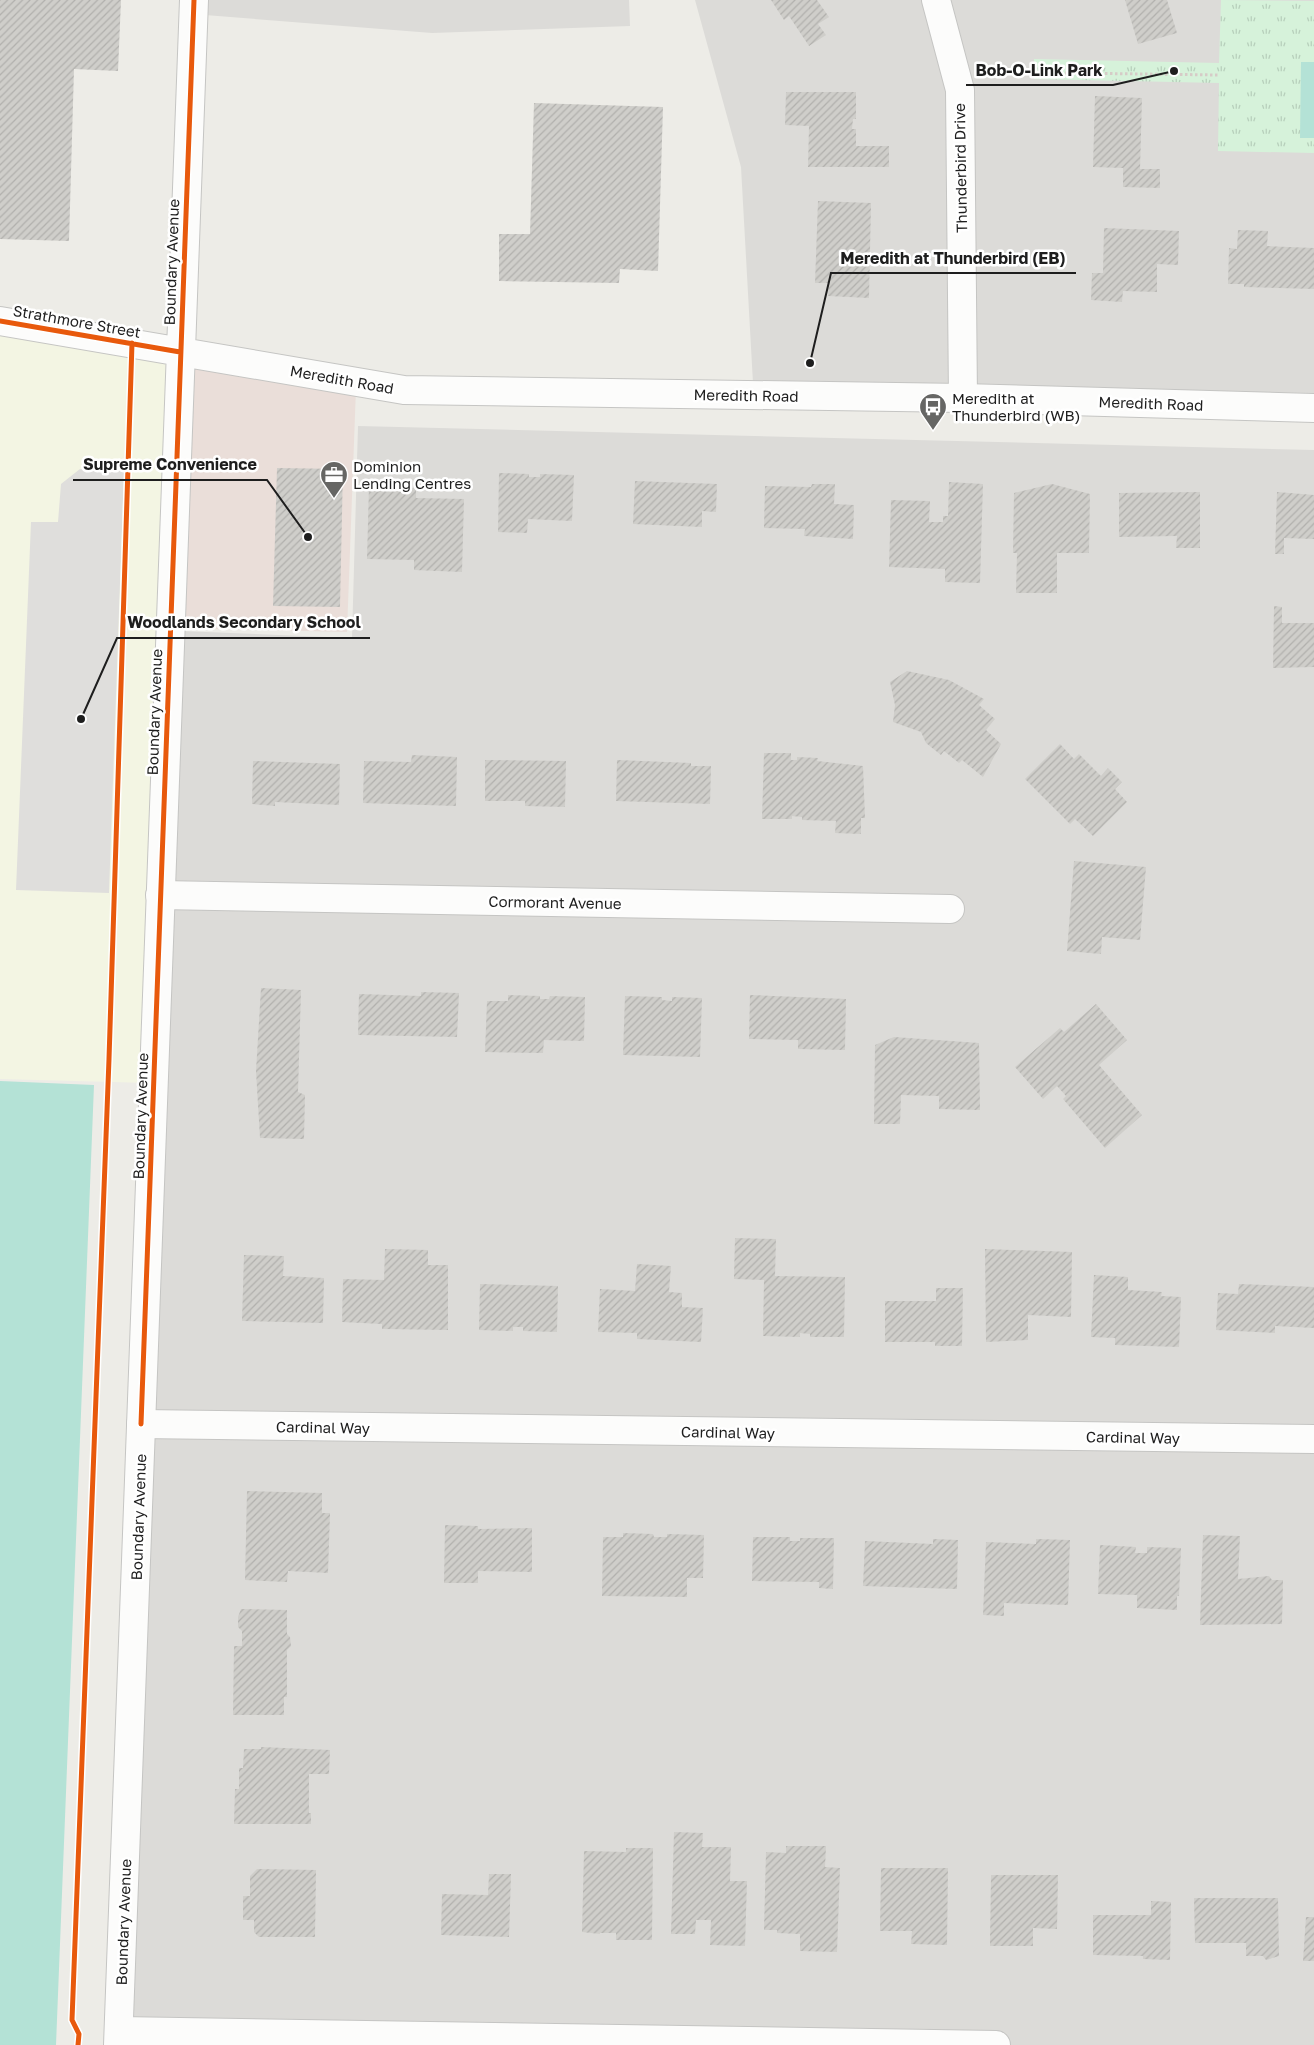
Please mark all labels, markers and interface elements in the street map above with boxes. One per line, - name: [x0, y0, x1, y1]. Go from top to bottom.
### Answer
- callout: Bob-O-Link Park: [966, 54, 1113, 85]
- text: Bob-O-Link Park: [976, 60, 1103, 80]
- street label: Thunderbird Drive: [950, 103, 970, 233]
- street label: Boundary Avenue: [160, 198, 182, 326]
- callout: Meredith at Thunderbird (EB): [831, 242, 1076, 273]
- text: Meredith at Thunderbird (EB): [840, 248, 1066, 268]
- street label: Strathmore Street: [12, 301, 142, 341]
- street label: Meredith Road: [289, 361, 395, 397]
- street label: Meredith Road: [693, 385, 799, 405]
- place label: Meredith at Thunderbird (WB): [952, 389, 1080, 424]
- bus stop icon: Meredith at Thunderbird (WB): [918, 392, 948, 431]
- street label: Meredith Road: [1098, 392, 1204, 414]
- callout: Supreme Convenience: [73, 449, 267, 480]
- text: Supreme Convenience: [83, 454, 257, 474]
- place label: Dominion Lending Centres: [353, 457, 471, 492]
- office icon: Dominion Lending Centres: [319, 460, 349, 499]
- callout: Woodlands Secondary School: [117, 607, 370, 638]
- text: Woodlands Secondary School: [127, 612, 361, 632]
- street label: Boundary Avenue: [143, 648, 165, 776]
- street label: Cormorant Avenue: [488, 892, 622, 912]
- street label: Boundary Avenue: [129, 1052, 151, 1180]
- street label: Cardinal Way: [276, 1417, 371, 1437]
- street label: Cardinal Way: [681, 1422, 776, 1442]
- street label: Cardinal Way: [1086, 1427, 1181, 1447]
- street label: Boundary Avenue: [127, 1453, 149, 1581]
- street label: Boundary Avenue: [112, 1858, 134, 1986]

